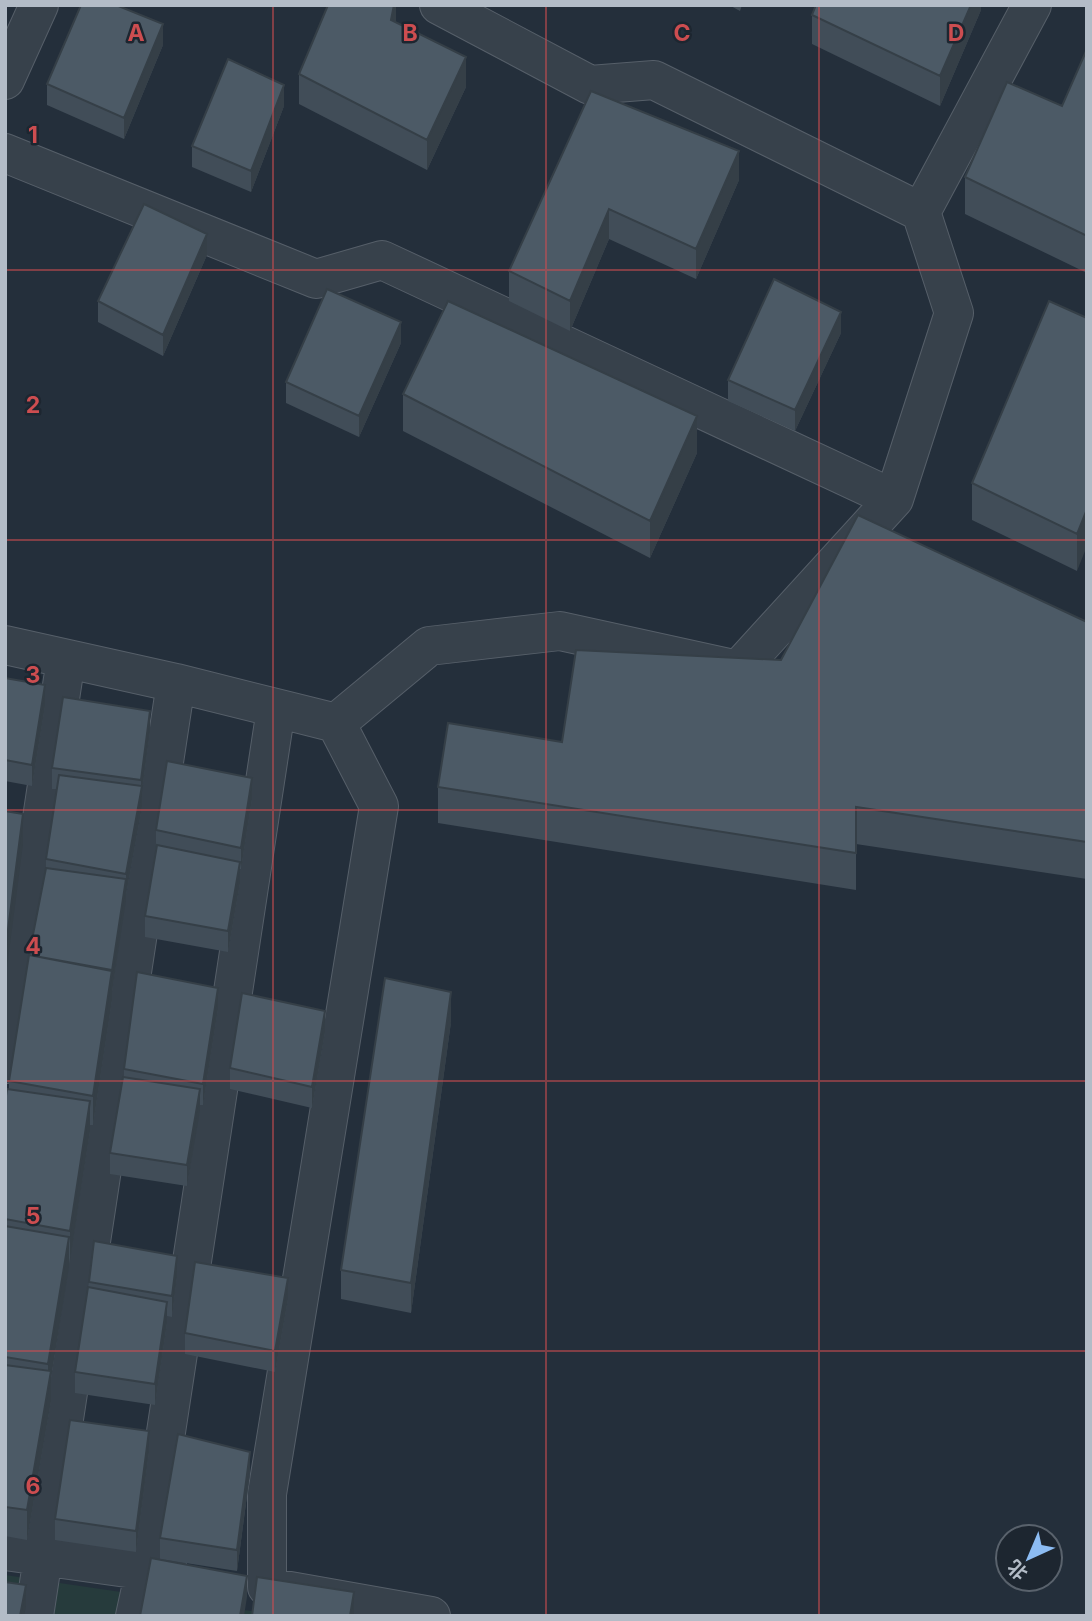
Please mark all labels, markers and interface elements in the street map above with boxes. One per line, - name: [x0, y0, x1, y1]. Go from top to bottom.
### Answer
- text: A: [127, 19, 145, 47]
- text: B: [402, 19, 418, 47]
- text: C: [673, 19, 691, 47]
- text: D: [948, 19, 964, 47]
- text: 1: [28, 121, 38, 149]
- text: 2: [26, 391, 40, 419]
- text: 3: [26, 661, 40, 689]
- text: 4: [25, 932, 41, 960]
- text: 5: [26, 1202, 40, 1230]
- text: 6: [26, 1472, 40, 1500]
- north arrow: [994, 1523, 1064, 1593]
- text: 北: [1003, 1555, 1032, 1585]

